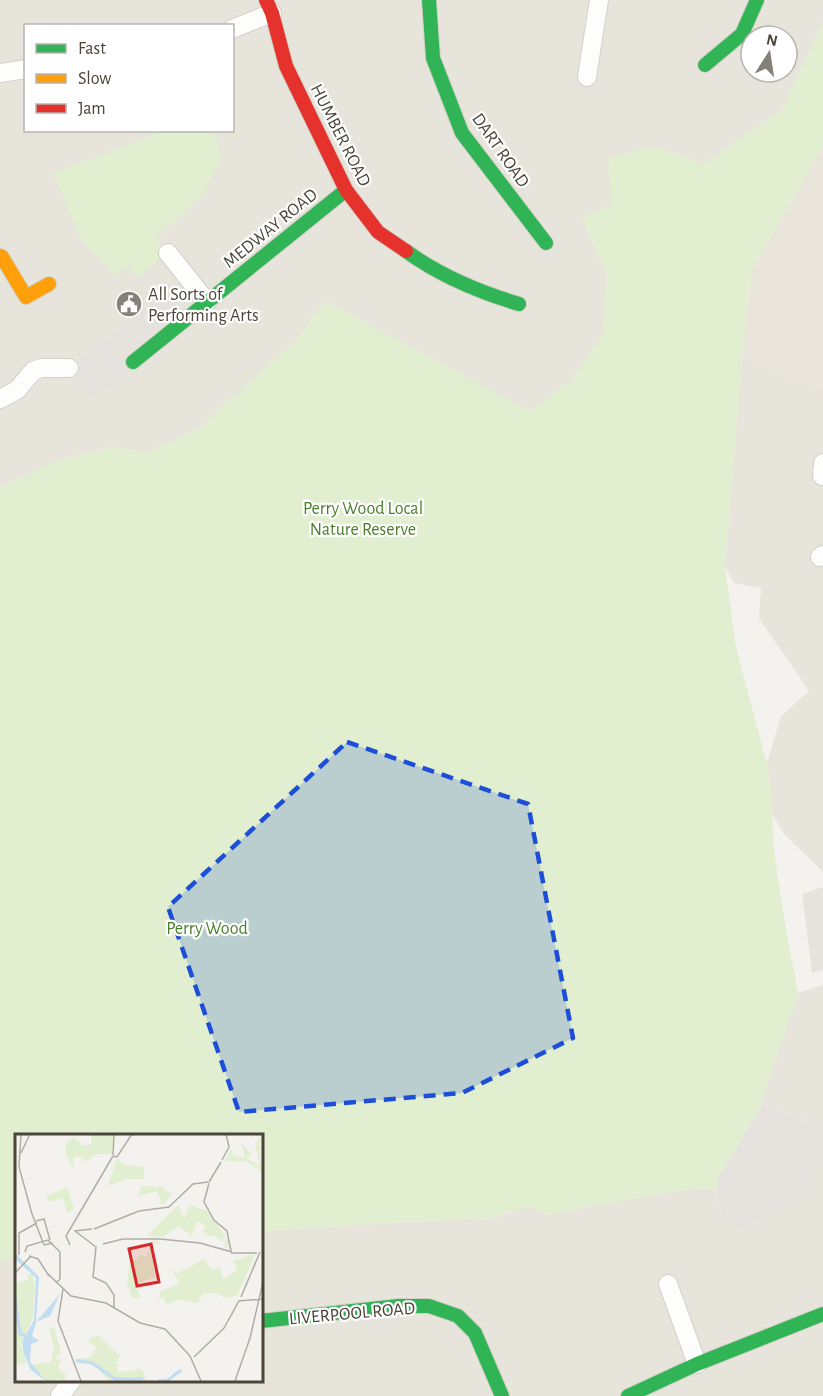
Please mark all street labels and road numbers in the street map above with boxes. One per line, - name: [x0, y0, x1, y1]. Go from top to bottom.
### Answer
- street label: HUMBER ROAD: [307, 81, 374, 189]
- street label: DART ROAD: [468, 110, 532, 191]
- street label: MEDWAY ROAD: [220, 186, 321, 272]
- street label: LIVERPOOL ROAD: [288, 1300, 416, 1328]

